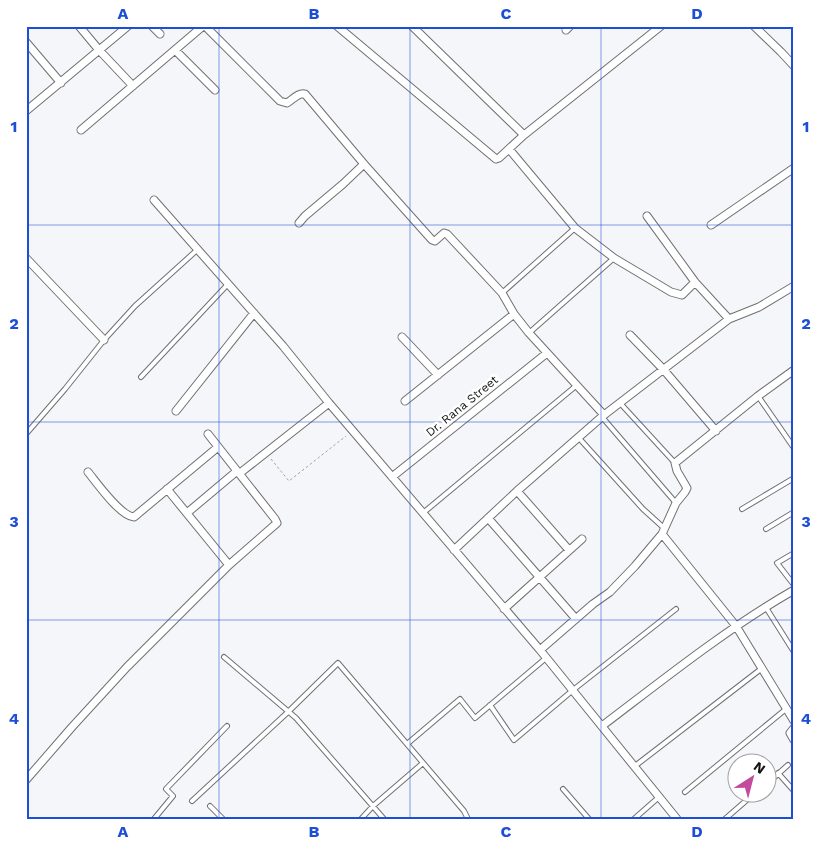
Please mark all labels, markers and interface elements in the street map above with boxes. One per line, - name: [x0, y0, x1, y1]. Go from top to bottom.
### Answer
- text: A: [118, 4, 129, 23]
- text: B: [309, 4, 320, 23]
- text: C: [501, 4, 512, 23]
- text: D: [691, 4, 703, 23]
- text: 1: [11, 117, 17, 136]
- text: 1: [803, 117, 809, 136]
- text: 2: [9, 314, 19, 333]
- text: 2: [801, 314, 811, 333]
- street label: Dr. Rana Street: [423, 373, 501, 439]
- text: 3: [9, 512, 19, 531]
- text: 3: [801, 512, 811, 531]
- text: 4: [9, 709, 19, 728]
- text: 4: [801, 709, 811, 728]
- north arrow: [728, 752, 778, 802]
- text: N: [751, 758, 769, 777]
- text: A: [118, 822, 129, 841]
- text: B: [309, 822, 320, 841]
- text: C: [501, 822, 512, 841]
- text: D: [691, 822, 703, 841]

